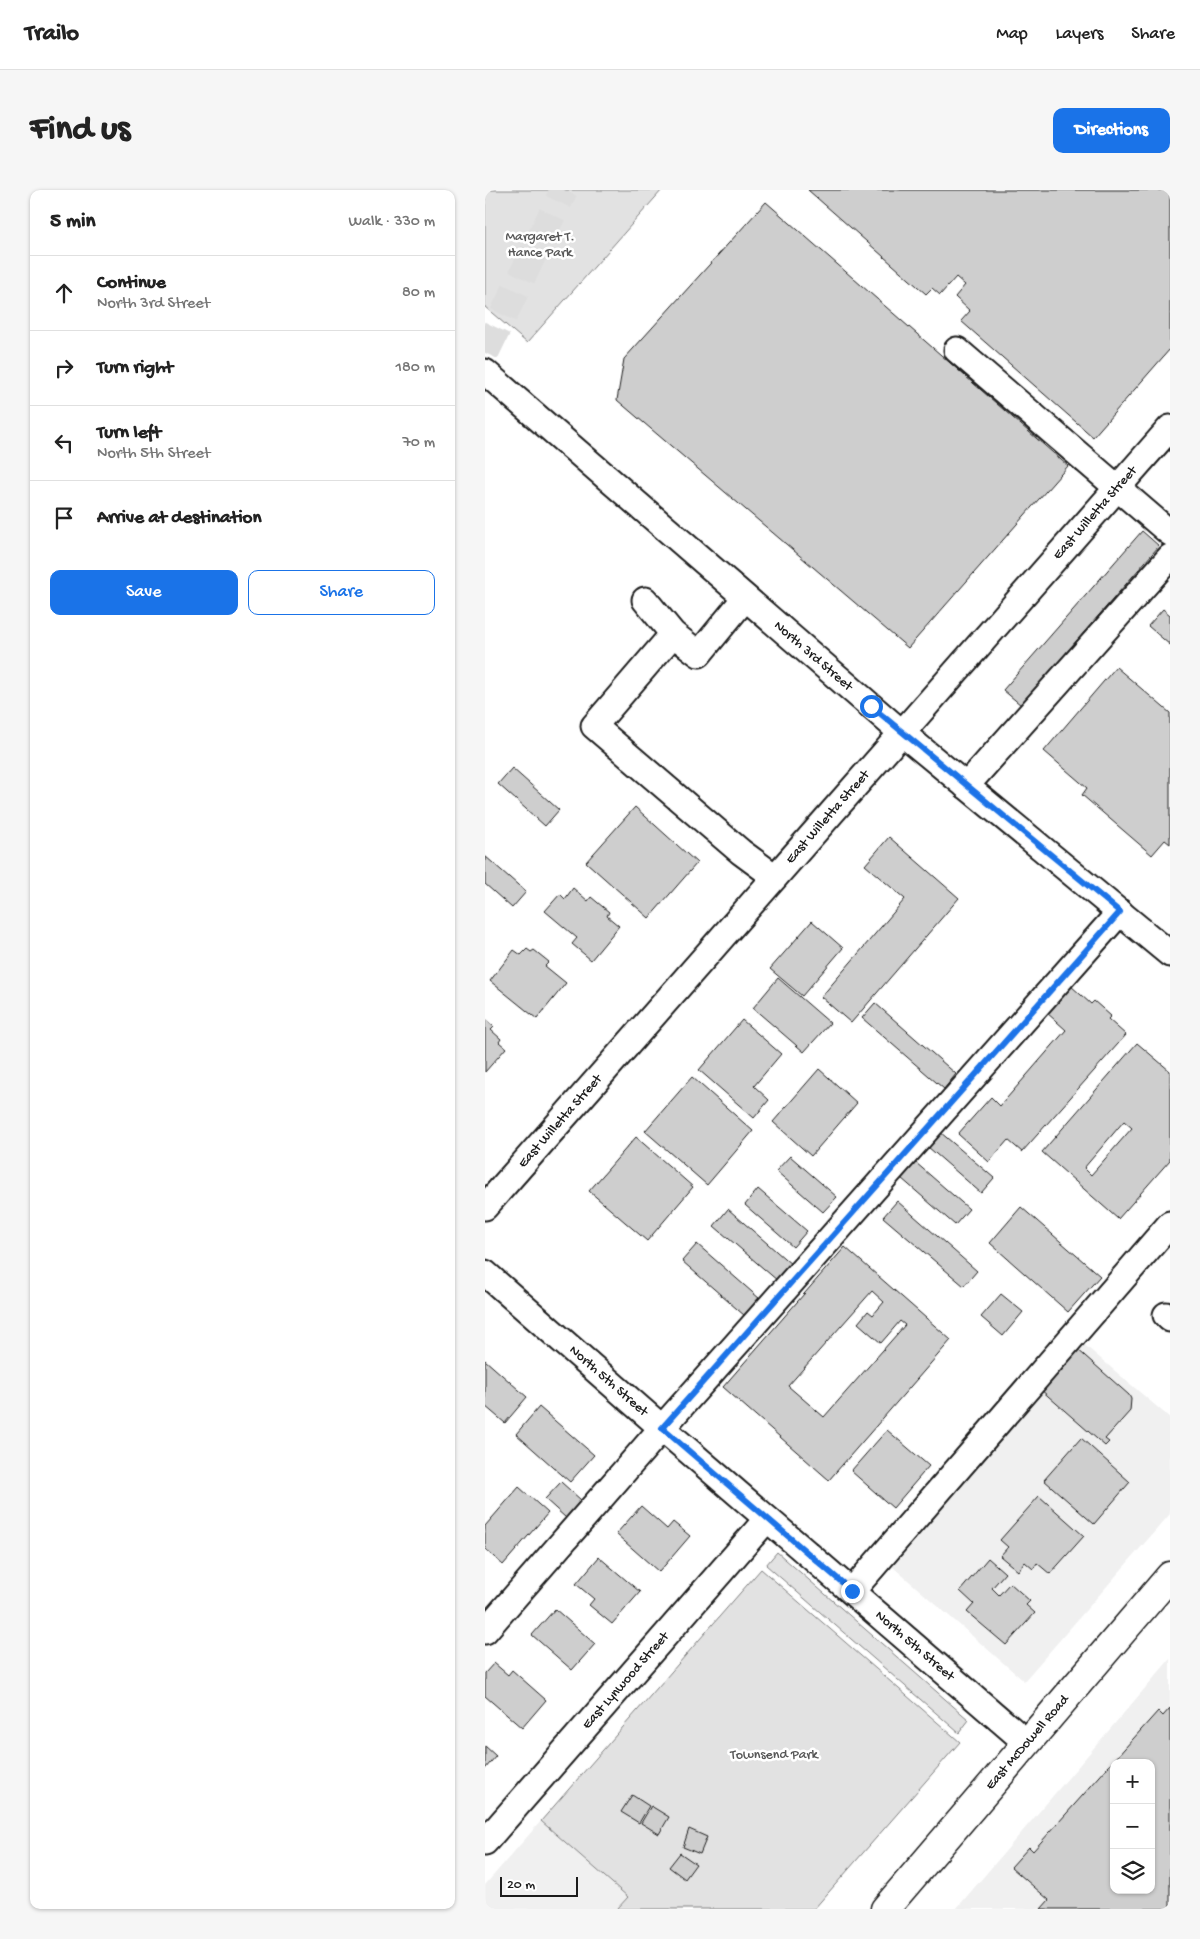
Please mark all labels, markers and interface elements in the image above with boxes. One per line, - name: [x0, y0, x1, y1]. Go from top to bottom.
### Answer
- text: Trailo: [25, 20, 79, 49]
- text: Map: [996, 24, 1028, 45]
- text: Layers: [1056, 24, 1103, 45]
- text: Share: [1131, 24, 1175, 45]
- button: Directions: [1053, 108, 1170, 153]
- text: Find us: [30, 110, 130, 151]
- text: 5 min: [50, 210, 95, 235]
- text: Walk · 330 m: [348, 213, 435, 232]
- park label: Margaret T. Hance Park: [505, 229, 575, 262]
- text: Continue: [97, 272, 166, 295]
- icon: ahead: [50, 279, 78, 307]
- text: 80 m: [402, 284, 435, 303]
- text: North 3rd Street: [97, 295, 210, 314]
- icon: right: [50, 354, 78, 382]
- text: Turn right: [97, 357, 173, 380]
- text: 180 m: [396, 359, 435, 378]
- text: Turn left: [97, 422, 161, 445]
- icon: left: [50, 429, 78, 457]
- text: 70 m: [402, 434, 435, 453]
- text: North 5th Street: [97, 445, 210, 464]
- street label: East Willetta Street: [1049, 462, 1142, 563]
- icon: arrive: [50, 504, 78, 532]
- text: Arrive at destination: [97, 507, 261, 530]
- button: Save: [50, 570, 238, 615]
- button: Share: [248, 570, 435, 615]
- street label: North 3rd Street: [770, 617, 857, 696]
- route start: [860, 695, 883, 718]
- street label: East Willetta Street: [782, 766, 874, 868]
- street label: East Willetta Street: [515, 1070, 607, 1172]
- street label: North 5th Street: [565, 1342, 652, 1421]
- route end: [841, 1580, 864, 1603]
- street label: North 5th Street: [872, 1607, 959, 1686]
- street label: East Lynwood Street: [579, 1628, 674, 1733]
- street label: East McDowell Road: [982, 1690, 1074, 1794]
- park label: Townsend Park: [729, 1747, 819, 1764]
- map controls: [1110, 1759, 1155, 1894]
- button: +: [1110, 1759, 1155, 1804]
- button: −: [1110, 1804, 1155, 1849]
- button: layers: [1110, 1849, 1155, 1894]
- scale bar: [500, 1874, 577, 1897]
- text: 20 m: [507, 1877, 535, 1894]

